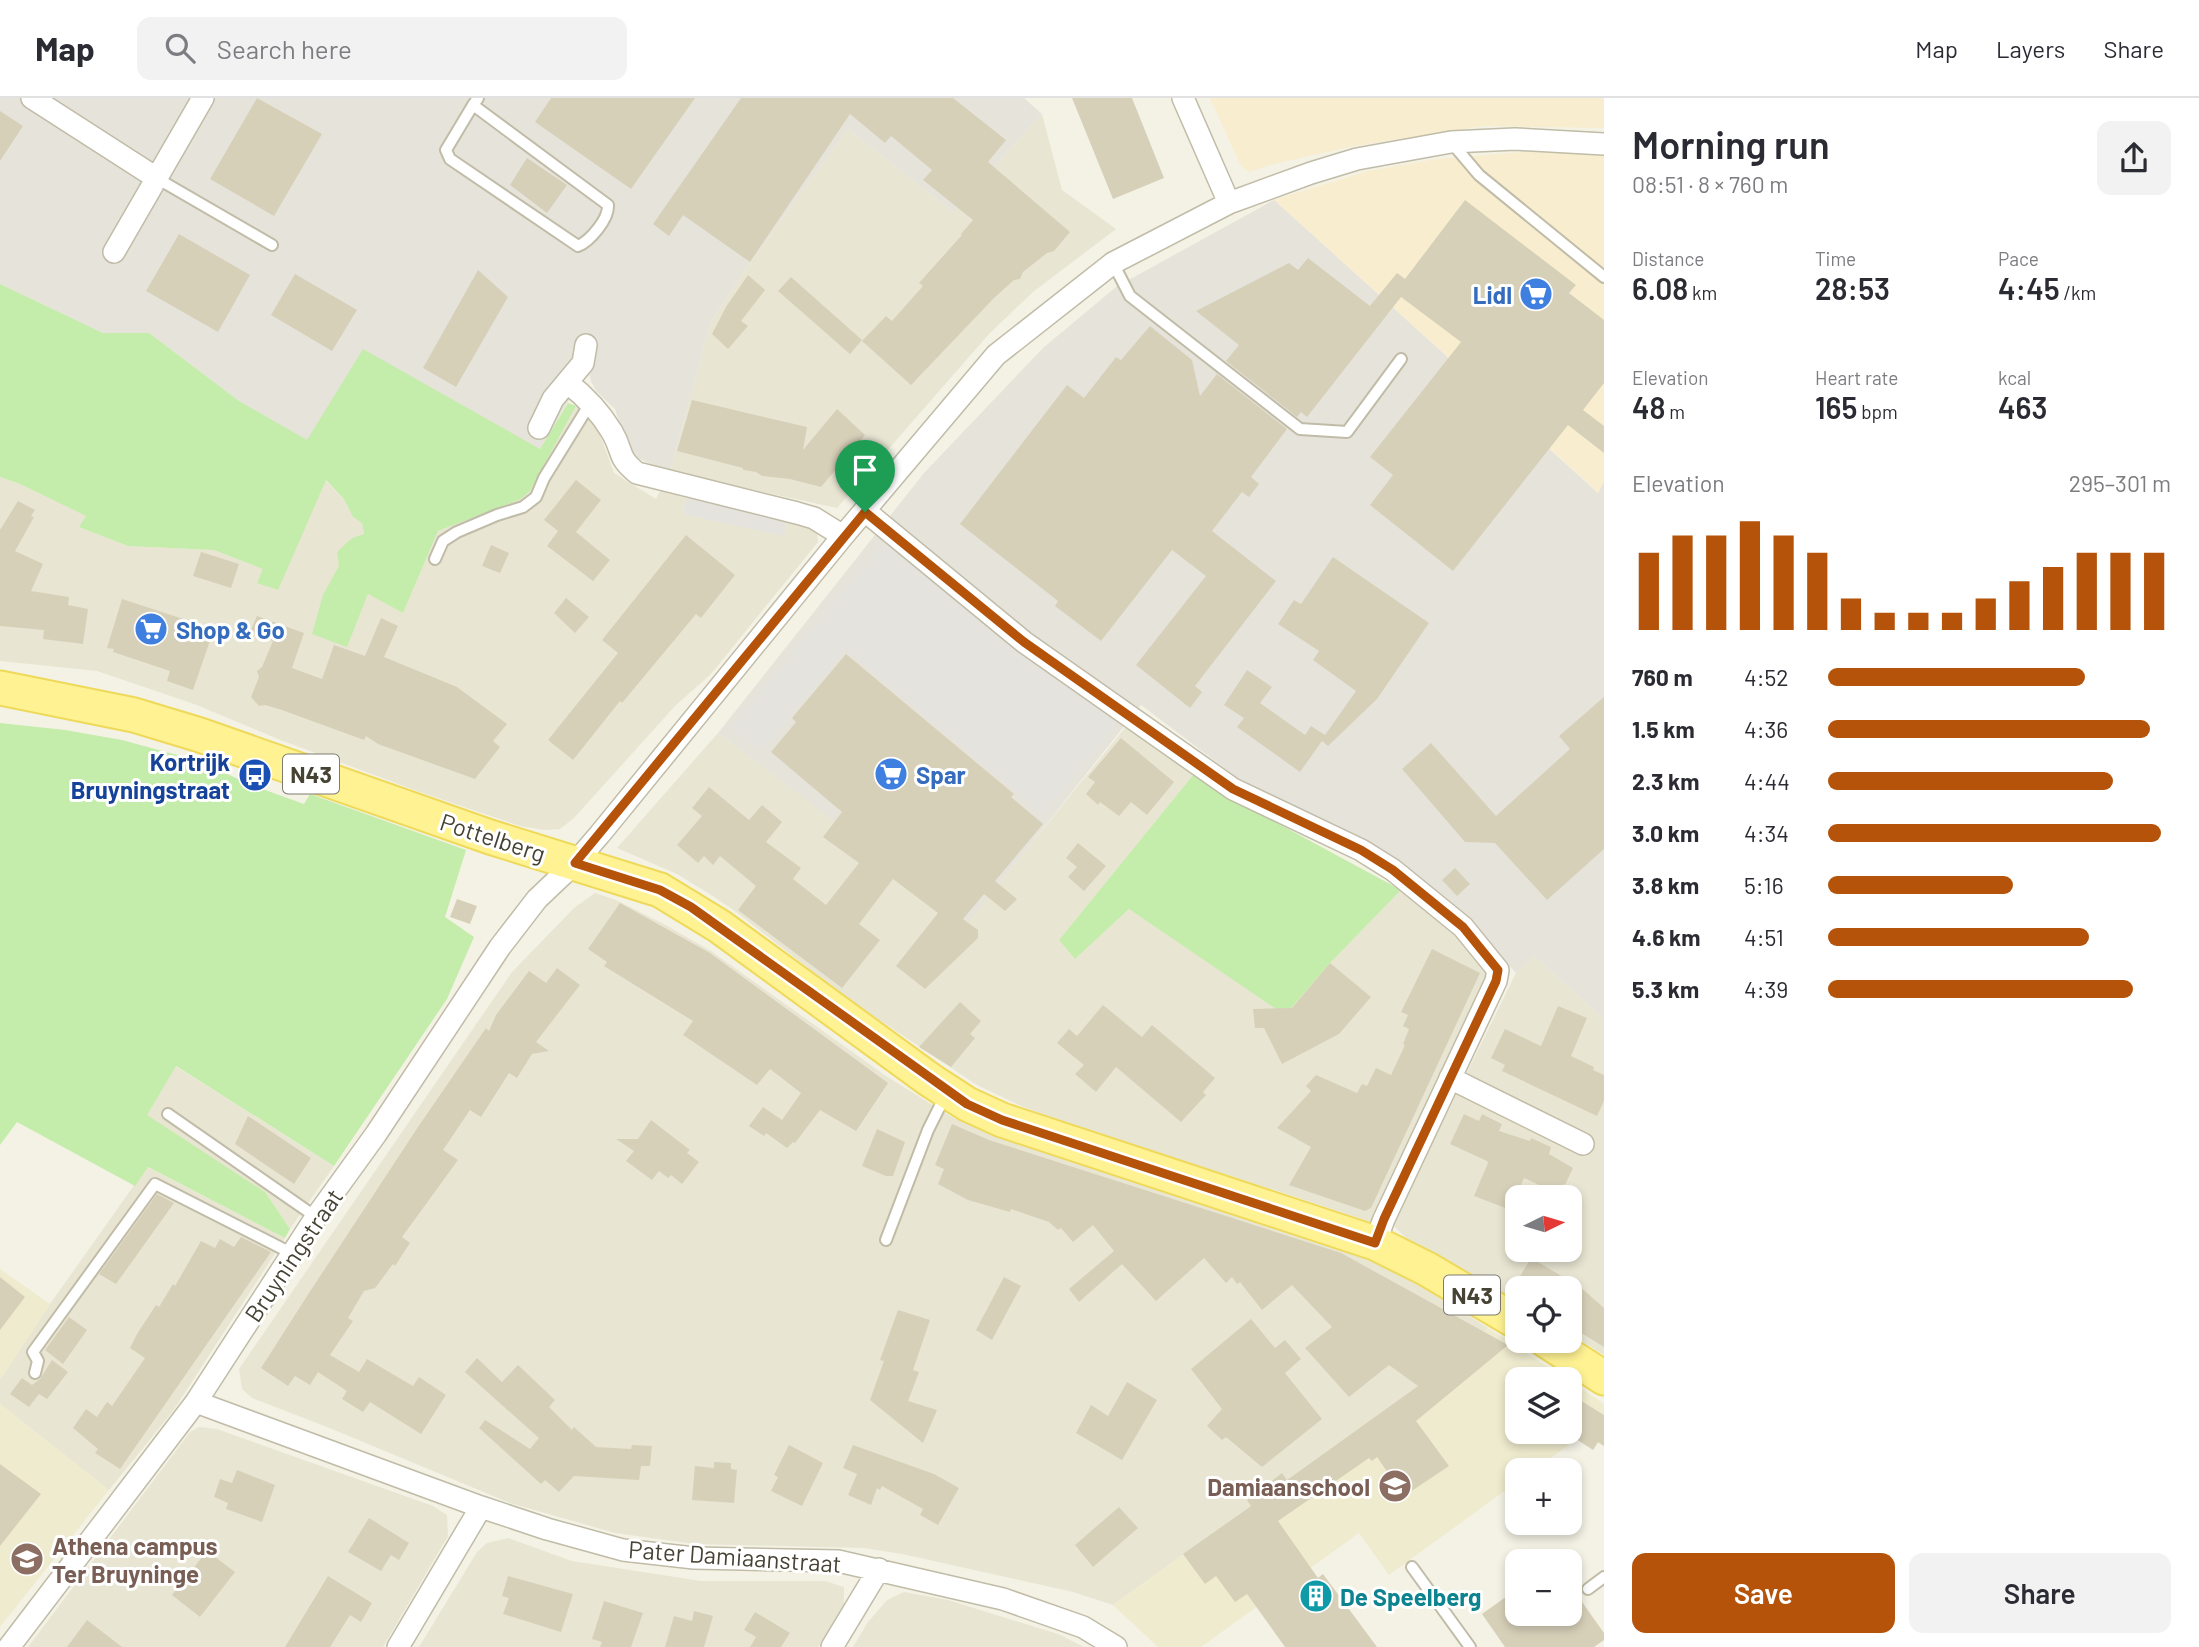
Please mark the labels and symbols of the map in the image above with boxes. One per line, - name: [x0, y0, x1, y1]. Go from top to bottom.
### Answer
- supermarket icon: Lidl: [1517, 275, 1555, 313]
- place label: Lidl: [1473, 280, 1512, 309]
- pin: [835, 440, 895, 512]
- supermarket icon: Shop & Go: [132, 610, 170, 648]
- place label: Shop & Go: [176, 615, 285, 644]
- place label: Kortrijk Bruyningstraat: [71, 747, 230, 804]
- road number: N43: [283, 754, 339, 794]
- supermarket icon: Spar: [872, 755, 910, 793]
- bus stop icon: Kortrijk Bruyningstraat: [236, 756, 274, 794]
- place label: Spar: [916, 760, 966, 789]
- street label: Pottelberg: [437, 806, 549, 868]
- street label: Bruyningstraat: [238, 1183, 348, 1327]
- north arrow: [1505, 1185, 1582, 1262]
- road number: N43: [1444, 1276, 1500, 1314]
- school or university icon: Damiaanschool: [1376, 1467, 1414, 1505]
- place label: Damiaanschool: [1207, 1472, 1370, 1501]
- place label: Athena campus Ter Bruyninge: [52, 1531, 218, 1588]
- street label: Pater Damiaanstraat: [627, 1534, 843, 1578]
- school or university icon: Athena campus Ter Bruyninge: [8, 1540, 46, 1578]
- building icon: De Speelberg: [1297, 1577, 1335, 1615]
- place label: De Speelberg: [1340, 1582, 1481, 1611]

